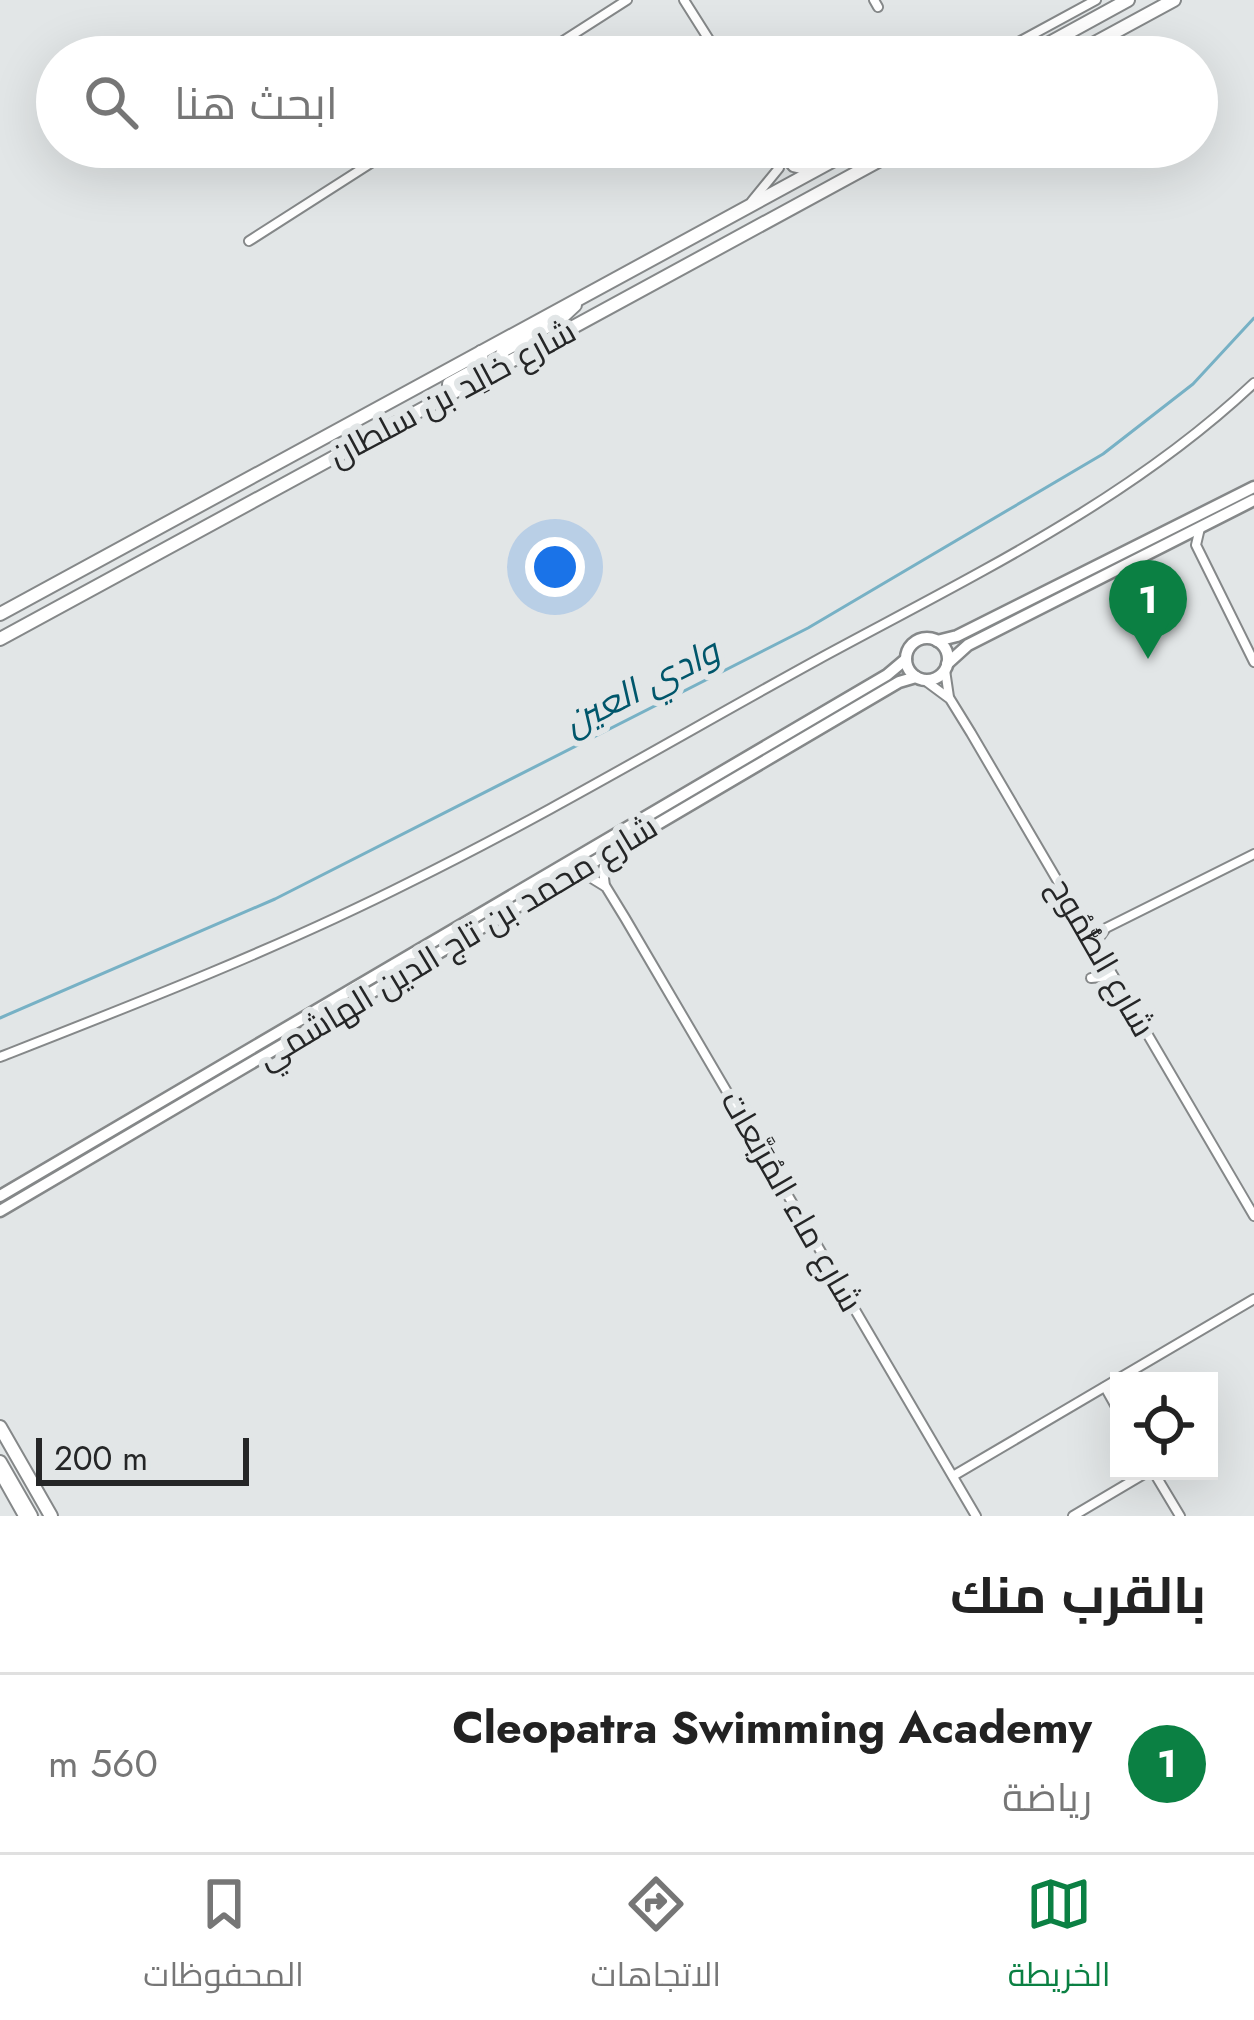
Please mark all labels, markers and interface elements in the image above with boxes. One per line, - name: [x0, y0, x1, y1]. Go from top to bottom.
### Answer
- search box: [36, 36, 1218, 168]
- icon: search: [78, 69, 144, 135]
- text: ابحث هنا: [174, 71, 338, 136]
- street label: شارع خالِد بن سلطان: [320, 308, 584, 478]
- your location: [525, 537, 585, 597]
- pin: 1: [1109, 560, 1187, 659]
- water label: وادي العين: [554, 624, 731, 750]
- street label: شارع محمد بن تاج الدين الهاشمي: [248, 803, 667, 1082]
- street label: شارع الطُّمُوح: [1037, 869, 1167, 1045]
- street label: شارع ماء المُرَبَّعات: [710, 1082, 874, 1320]
- map controls: [1110, 1372, 1218, 1480]
- button: locate: [1110, 1372, 1218, 1480]
- scale bar: [36, 1432, 249, 1485]
- text: 200 m: [54, 1435, 148, 1482]
- text: بالقرب منك: [950, 1558, 1206, 1632]
- text: Cleopatra Swimming Academy: [452, 1695, 1092, 1760]
- text: 560 m: [48, 1735, 158, 1792]
- text: 1: [1157, 1735, 1177, 1792]
- text: رياضة: [1002, 1769, 1092, 1826]
- tab: المحفوظات: [143, 1871, 304, 2005]
- tab: الاتجاهات: [591, 1871, 721, 2005]
- tab: الخريطة: [1008, 1871, 1111, 2005]

